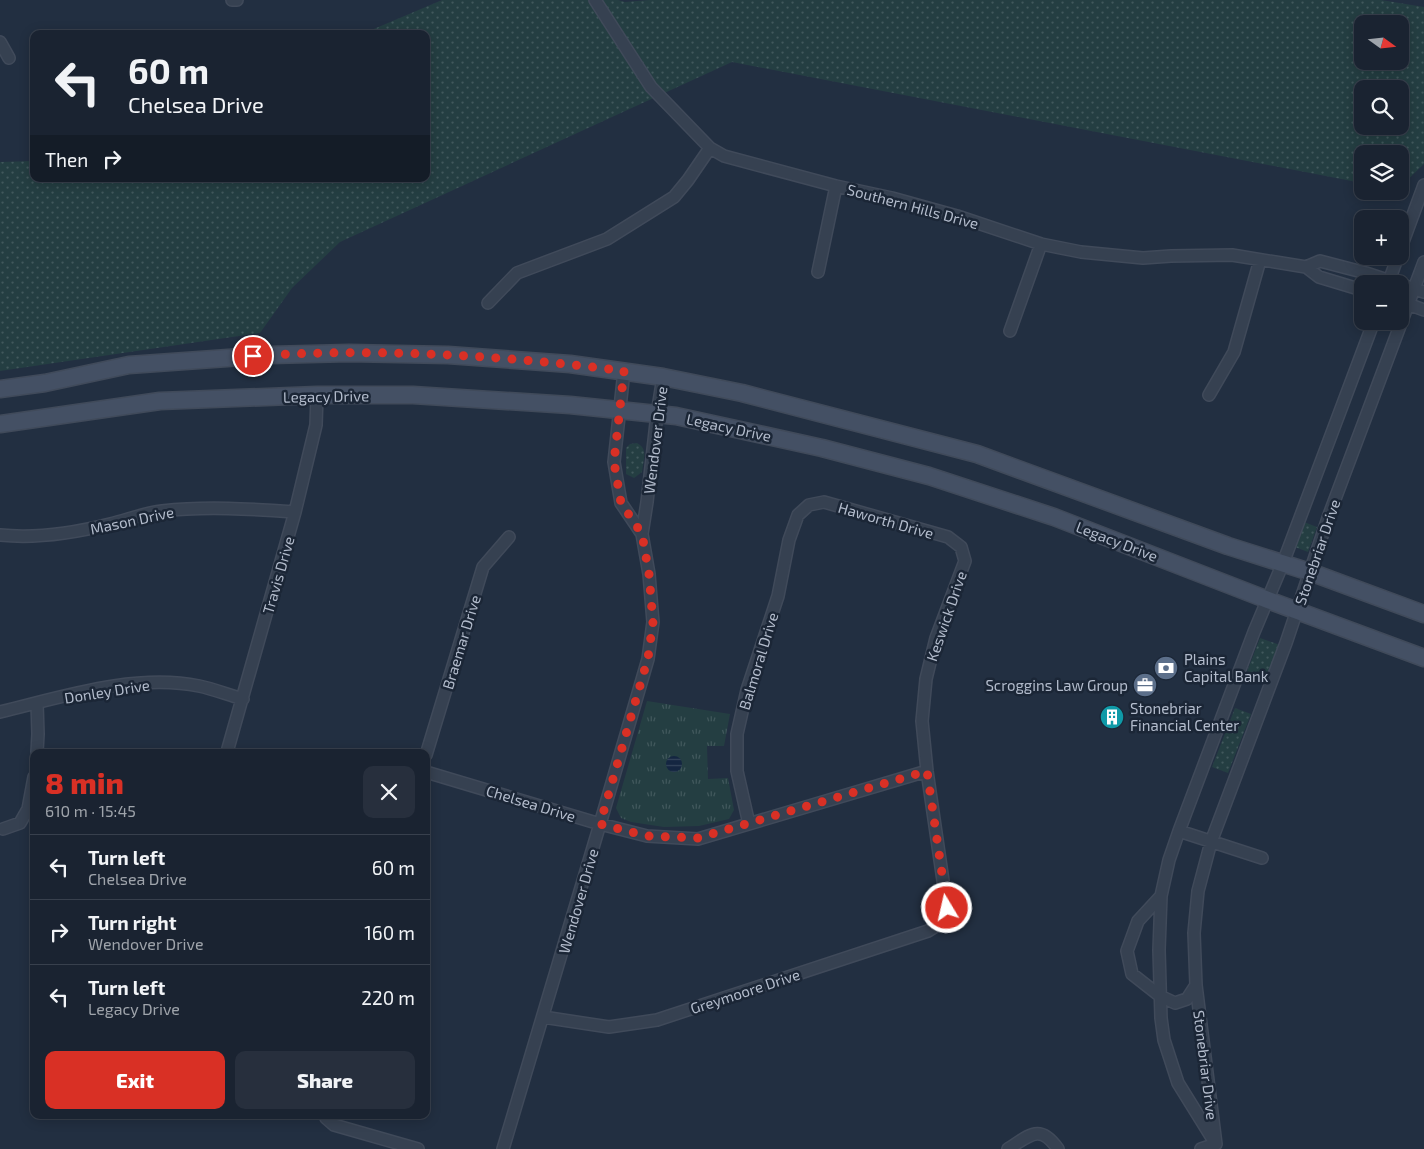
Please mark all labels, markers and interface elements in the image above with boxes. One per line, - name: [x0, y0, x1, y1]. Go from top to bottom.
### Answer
- north arrow: [1354, 15, 1409, 70]
- map controls: [1354, 15, 1409, 330]
- text: 60 m: [128, 49, 209, 91]
- icon: left: [45, 50, 110, 115]
- button: search: [1354, 80, 1409, 135]
- text: Chelsea Drive: [128, 91, 264, 117]
- icon: right: [98, 145, 126, 173]
- button: layers: [1354, 145, 1409, 200]
- text: Then: [45, 148, 88, 171]
- street label: Southern Hills Drive: [845, 180, 981, 232]
- button: +: [1354, 210, 1409, 265]
- button: −: [1354, 275, 1409, 330]
- pin: [232, 335, 274, 377]
- icon: arrive: [239, 342, 267, 370]
- street label: Wendover Drive: [639, 385, 671, 495]
- street label: Legacy Drive: [283, 386, 369, 406]
- street label: Legacy Drive: [685, 409, 773, 445]
- street label: Stonebriar Drive: [1291, 497, 1343, 607]
- street label: Haworth Drive: [836, 498, 936, 542]
- street label: Mason Drive: [88, 502, 176, 538]
- street label: Legacy Drive: [1074, 517, 1160, 565]
- street label: Travis Drive: [258, 534, 298, 616]
- street label: Keswick Drive: [922, 569, 970, 663]
- street label: Braemar Drive: [438, 593, 484, 691]
- street label: Balmoral Drive: [735, 610, 781, 712]
- place label: Plains Capital Bank: [1184, 650, 1269, 685]
- bank icon: Plains Capital Bank: [1153, 655, 1179, 681]
- office icon: Scroggins Law Group: [1132, 672, 1158, 698]
- street label: Donley Drive: [63, 675, 151, 707]
- place label: Scroggins Law Group: [985, 676, 1128, 694]
- place label: Stonebriar Financial Center: [1130, 699, 1239, 734]
- building icon: Stonebriar Financial Center: [1099, 704, 1125, 730]
- text: 8 min: [45, 764, 124, 800]
- button: close: [363, 766, 415, 818]
- street label: Chelsea Drive: [484, 781, 578, 825]
- text: 610 m · 15:45: [45, 801, 136, 820]
- text: Turn left: [88, 846, 165, 869]
- street label: Wendover Drive: [554, 846, 602, 956]
- icon: left: [45, 853, 73, 881]
- text: 60 m: [372, 856, 415, 879]
- text: Chelsea Drive: [88, 869, 187, 888]
- position arrow: [920, 881, 972, 933]
- text: Turn right: [88, 911, 176, 934]
- icon: right: [45, 918, 73, 946]
- text: 160 m: [364, 921, 415, 944]
- text: Wendover Drive: [88, 934, 204, 953]
- street label: Greymoore Drive: [688, 965, 802, 1017]
- text: Turn left: [88, 976, 165, 999]
- icon: left: [45, 983, 73, 1011]
- text: 220 m: [361, 986, 415, 1009]
- text: Legacy Drive: [88, 999, 180, 1018]
- street label: Stonebriar Drive: [1190, 1009, 1222, 1121]
- button: Exit: [45, 1051, 225, 1109]
- button: Share: [235, 1051, 415, 1109]

